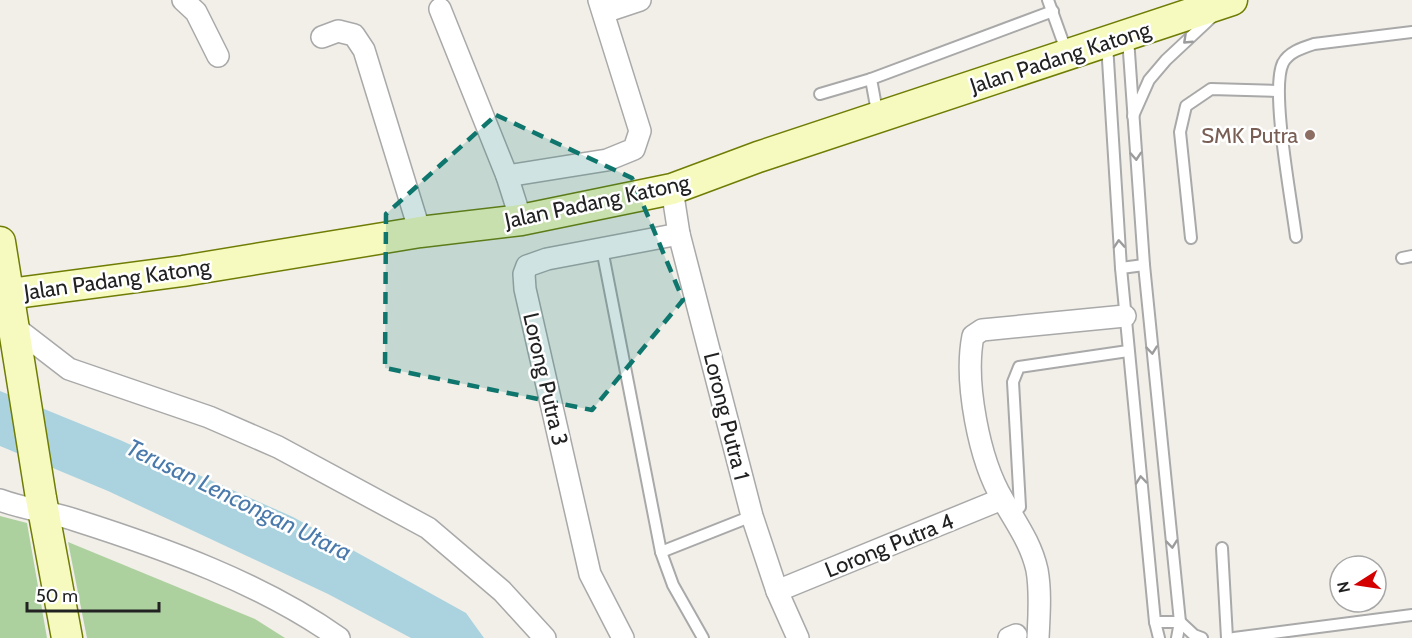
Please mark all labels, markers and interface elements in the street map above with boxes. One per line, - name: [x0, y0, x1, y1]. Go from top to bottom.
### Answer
- street label: Jalan Padang Katong: [966, 15, 1155, 100]
- one-way arrow: [1183, 33, 1194, 44]
- place label: SMK Putra: [1201, 122, 1298, 149]
- marker: SMK Putra: [1303, 128, 1317, 142]
- one-way arrow: [1129, 151, 1142, 160]
- street label: Jalan Padang Katong: [501, 168, 693, 234]
- one-way arrow: [1113, 240, 1126, 249]
- street label: Jalan Padang Katong: [21, 253, 213, 306]
- street label: Lorong Putra 3: [517, 310, 574, 448]
- one-way arrow: [1146, 345, 1158, 354]
- street label: Lorong Putra 1: [698, 349, 755, 483]
- water label: Terusan Lencongan Utara: [122, 432, 356, 567]
- one-way arrow: [1135, 475, 1148, 485]
- street label: Lorong Putra 4: [821, 507, 958, 584]
- one-way arrow: [1165, 539, 1178, 548]
- north arrow: [1328, 554, 1388, 614]
- scale bar: [27, 575, 159, 613]
- text: N: [1333, 580, 1354, 595]
- text: 50 m: [36, 585, 78, 607]

